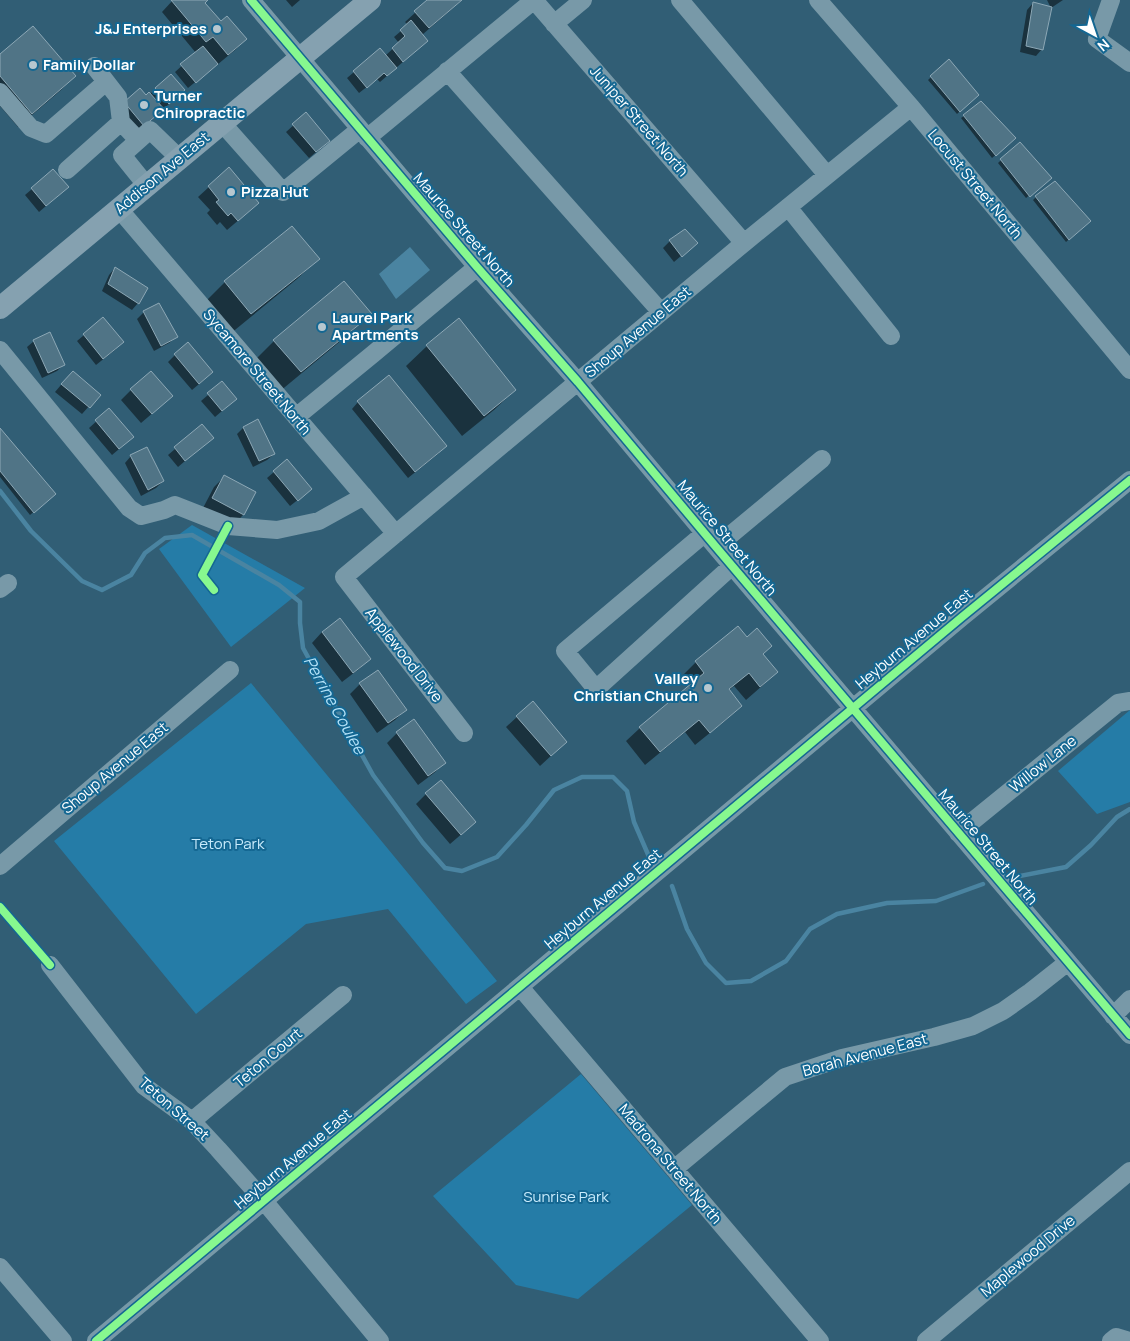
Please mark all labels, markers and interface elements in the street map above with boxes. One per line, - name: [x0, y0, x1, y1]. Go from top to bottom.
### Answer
- north arrow: [1070, 10, 1120, 60]
- place label: J&J Enterprises: [95, 18, 207, 39]
- marker: J&J Enterprises: [211, 23, 223, 35]
- text: N: [1094, 35, 1114, 56]
- place label: Family Dollar: [43, 54, 135, 75]
- marker: Family Dollar: [27, 59, 39, 71]
- street label: Juniper Street North: [585, 61, 694, 181]
- place label: Turner Chiropractic: [154, 85, 246, 123]
- marker: Turner Chiropractic: [138, 99, 150, 111]
- street label: Locust Street North: [923, 124, 1028, 243]
- street label: Addison Ave East: [110, 127, 214, 219]
- street label: Maurice Street North: [409, 168, 520, 291]
- place label: Pizza Hut: [241, 181, 309, 202]
- marker: Pizza Hut: [225, 186, 237, 198]
- street label: Shoup Avenue East: [580, 281, 695, 382]
- street label: Sycamore Street North: [198, 304, 316, 439]
- place label: Laurel Park Apartments: [332, 307, 419, 345]
- marker: Laurel Park Apartments: [316, 321, 328, 333]
- street label: Maurice Street North: [673, 475, 782, 600]
- street label: Heyburn Avenue East: [851, 583, 977, 694]
- street label: Applewood Drive: [361, 603, 448, 707]
- water label: Perrine Coulee: [299, 652, 372, 759]
- place label: Valley Christian Church: [574, 668, 699, 706]
- marker: Valley Christian Church: [702, 682, 714, 694]
- street label: Shoup Avenue East: [57, 717, 172, 818]
- street label: Willow Lane: [1005, 730, 1081, 797]
- street label: Maurice Street North: [934, 784, 1043, 909]
- park label: Teton Park: [192, 833, 265, 854]
- street label: Heyburn Avenue East: [540, 843, 666, 954]
- street label: Teton Court: [229, 1023, 306, 1092]
- street label: Borah Avenue East: [800, 1028, 930, 1081]
- street label: Teton Street: [135, 1072, 214, 1145]
- street label: Madrona Street North: [614, 1099, 727, 1228]
- street label: Heyburn Avenue East: [230, 1103, 356, 1214]
- park label: Sunrise Park: [523, 1186, 609, 1207]
- street label: Maplewood Drive: [976, 1210, 1080, 1301]

